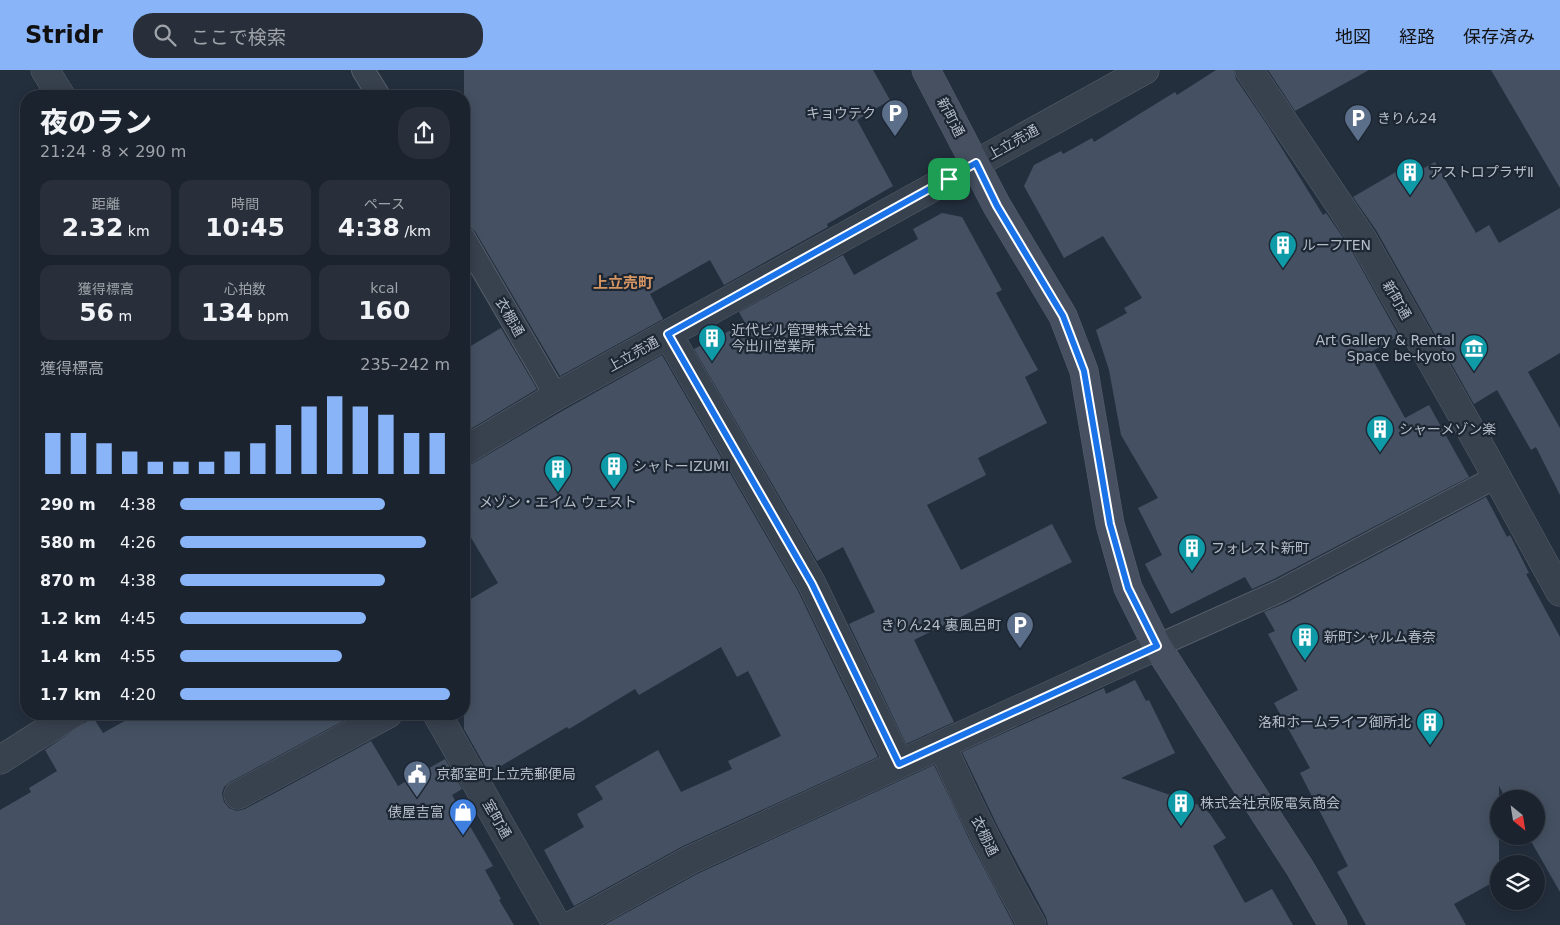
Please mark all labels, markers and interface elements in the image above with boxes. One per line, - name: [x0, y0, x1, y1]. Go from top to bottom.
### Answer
- search box: [133, 13, 483, 58]
- text: Stridr: [25, 21, 103, 49]
- icon: search: [151, 21, 179, 49]
- text: ここで検索: [191, 26, 286, 48]
- text: 地図: [1335, 26, 1371, 47]
- text: 経路: [1399, 26, 1435, 47]
- text: 保存済み: [1463, 26, 1535, 47]
- street label: 新町通: [934, 95, 968, 139]
- parking icon: キョウテク: [880, 98, 910, 137]
- parking icon: きりん24: [1343, 103, 1373, 142]
- place label: キョウテク: [806, 105, 876, 121]
- text: 夜のラン: [40, 106, 152, 139]
- button: share: [398, 107, 450, 159]
- place label: きりん24: [1377, 110, 1437, 126]
- street label: 上立売通: [985, 121, 1041, 163]
- text: 21:24 · 8 × 290 m: [40, 142, 186, 161]
- building icon: アストロプラザⅡ: [1395, 157, 1425, 196]
- pin: [928, 158, 970, 200]
- place label: アストロプラザⅡ: [1429, 164, 1534, 180]
- icon: arrive: [935, 165, 963, 193]
- text: 距離: [92, 196, 120, 212]
- text: 時間: [231, 196, 259, 212]
- text: ペース: [364, 196, 405, 212]
- text: 2.32: [62, 213, 123, 242]
- text: 10:45: [205, 213, 285, 242]
- text: 4:38: [338, 213, 400, 242]
- text: km: [123, 223, 150, 239]
- text: /km: [400, 223, 431, 239]
- building icon: ルーフTEN: [1268, 230, 1298, 269]
- place label: ルーフTEN: [1302, 237, 1371, 253]
- district label: 上立売町: [593, 274, 653, 292]
- street label: 新町通: [1380, 278, 1414, 322]
- text: kcal: [370, 280, 398, 296]
- text: 獲得標高: [78, 281, 134, 297]
- text: 心拍数: [224, 281, 266, 297]
- street label: 衣棚通: [493, 295, 527, 339]
- text: 160: [358, 296, 410, 325]
- text: 56: [79, 298, 114, 327]
- text: 134: [201, 298, 253, 327]
- text: m: [114, 308, 132, 324]
- text: bpm: [253, 308, 289, 324]
- place label: 近代ビル管理株式会社 今出川営業所: [731, 322, 871, 354]
- building icon: 近代ビル管理株式会社 今出川営業所: [697, 323, 727, 362]
- place label: Art Gallery & Rental Space be-kyoto: [1316, 332, 1455, 364]
- street label: 上立売通: [605, 333, 661, 375]
- museum icon: Art Gallery & Rental Space be-kyoto: [1459, 333, 1489, 372]
- text: 235–242 m: [360, 355, 450, 374]
- text: 獲得標高: [40, 359, 104, 378]
- building icon: シャーメゾン楽: [1365, 414, 1395, 453]
- place label: シャーメゾン楽: [1399, 421, 1496, 437]
- building icon: シャトーIZUMI: [599, 451, 629, 490]
- building icon: メゾン・エイム ウェスト: [543, 454, 573, 493]
- place label: シャトーIZUMI: [633, 458, 729, 474]
- place label: メゾン・エイム ウェスト: [479, 494, 637, 510]
- text: 290 m: [40, 495, 96, 514]
- text: 4:38: [120, 495, 156, 514]
- text: 580 m: [40, 533, 96, 552]
- text: 4:26: [120, 533, 156, 552]
- building icon: フォレスト新町: [1177, 533, 1207, 572]
- place label: フォレスト新町: [1211, 540, 1309, 556]
- text: 870 m: [40, 571, 96, 590]
- text: 4:38: [120, 571, 156, 590]
- text: 1.2 km: [40, 609, 101, 628]
- text: 4:45: [120, 609, 156, 628]
- parking icon: きりん24 裏風呂町: [1005, 610, 1035, 649]
- place label: きりん24 裏風呂町: [881, 617, 1001, 633]
- building icon: 新町シャルム春奈: [1290, 622, 1320, 661]
- place label: 新町シャルム春奈: [1324, 629, 1436, 645]
- text: 1.4 km: [40, 647, 101, 666]
- text: 4:55: [120, 647, 156, 666]
- text: 1.7 km: [40, 685, 101, 704]
- text: 4:20: [120, 685, 156, 704]
- building icon: 洛和ホームライフ御所北: [1415, 707, 1445, 746]
- place label: 洛和ホームライフ御所北: [1258, 714, 1411, 730]
- public building icon: 京都室町上立売郵便局: [402, 759, 432, 798]
- place label: 京都室町上立売郵便局: [436, 766, 576, 782]
- building icon: 株式会社京阪電気商会: [1166, 788, 1196, 827]
- north arrow: [1490, 790, 1545, 845]
- map controls: [1490, 790, 1545, 910]
- place label: 株式会社京阪電気商会: [1200, 795, 1340, 811]
- shop icon: 俵屋吉富: [448, 797, 478, 836]
- street label: 室町通: [480, 797, 514, 841]
- place label: 俵屋吉富: [388, 804, 444, 820]
- street label: 衣棚通: [969, 814, 1001, 858]
- button: layers: [1490, 855, 1545, 910]

